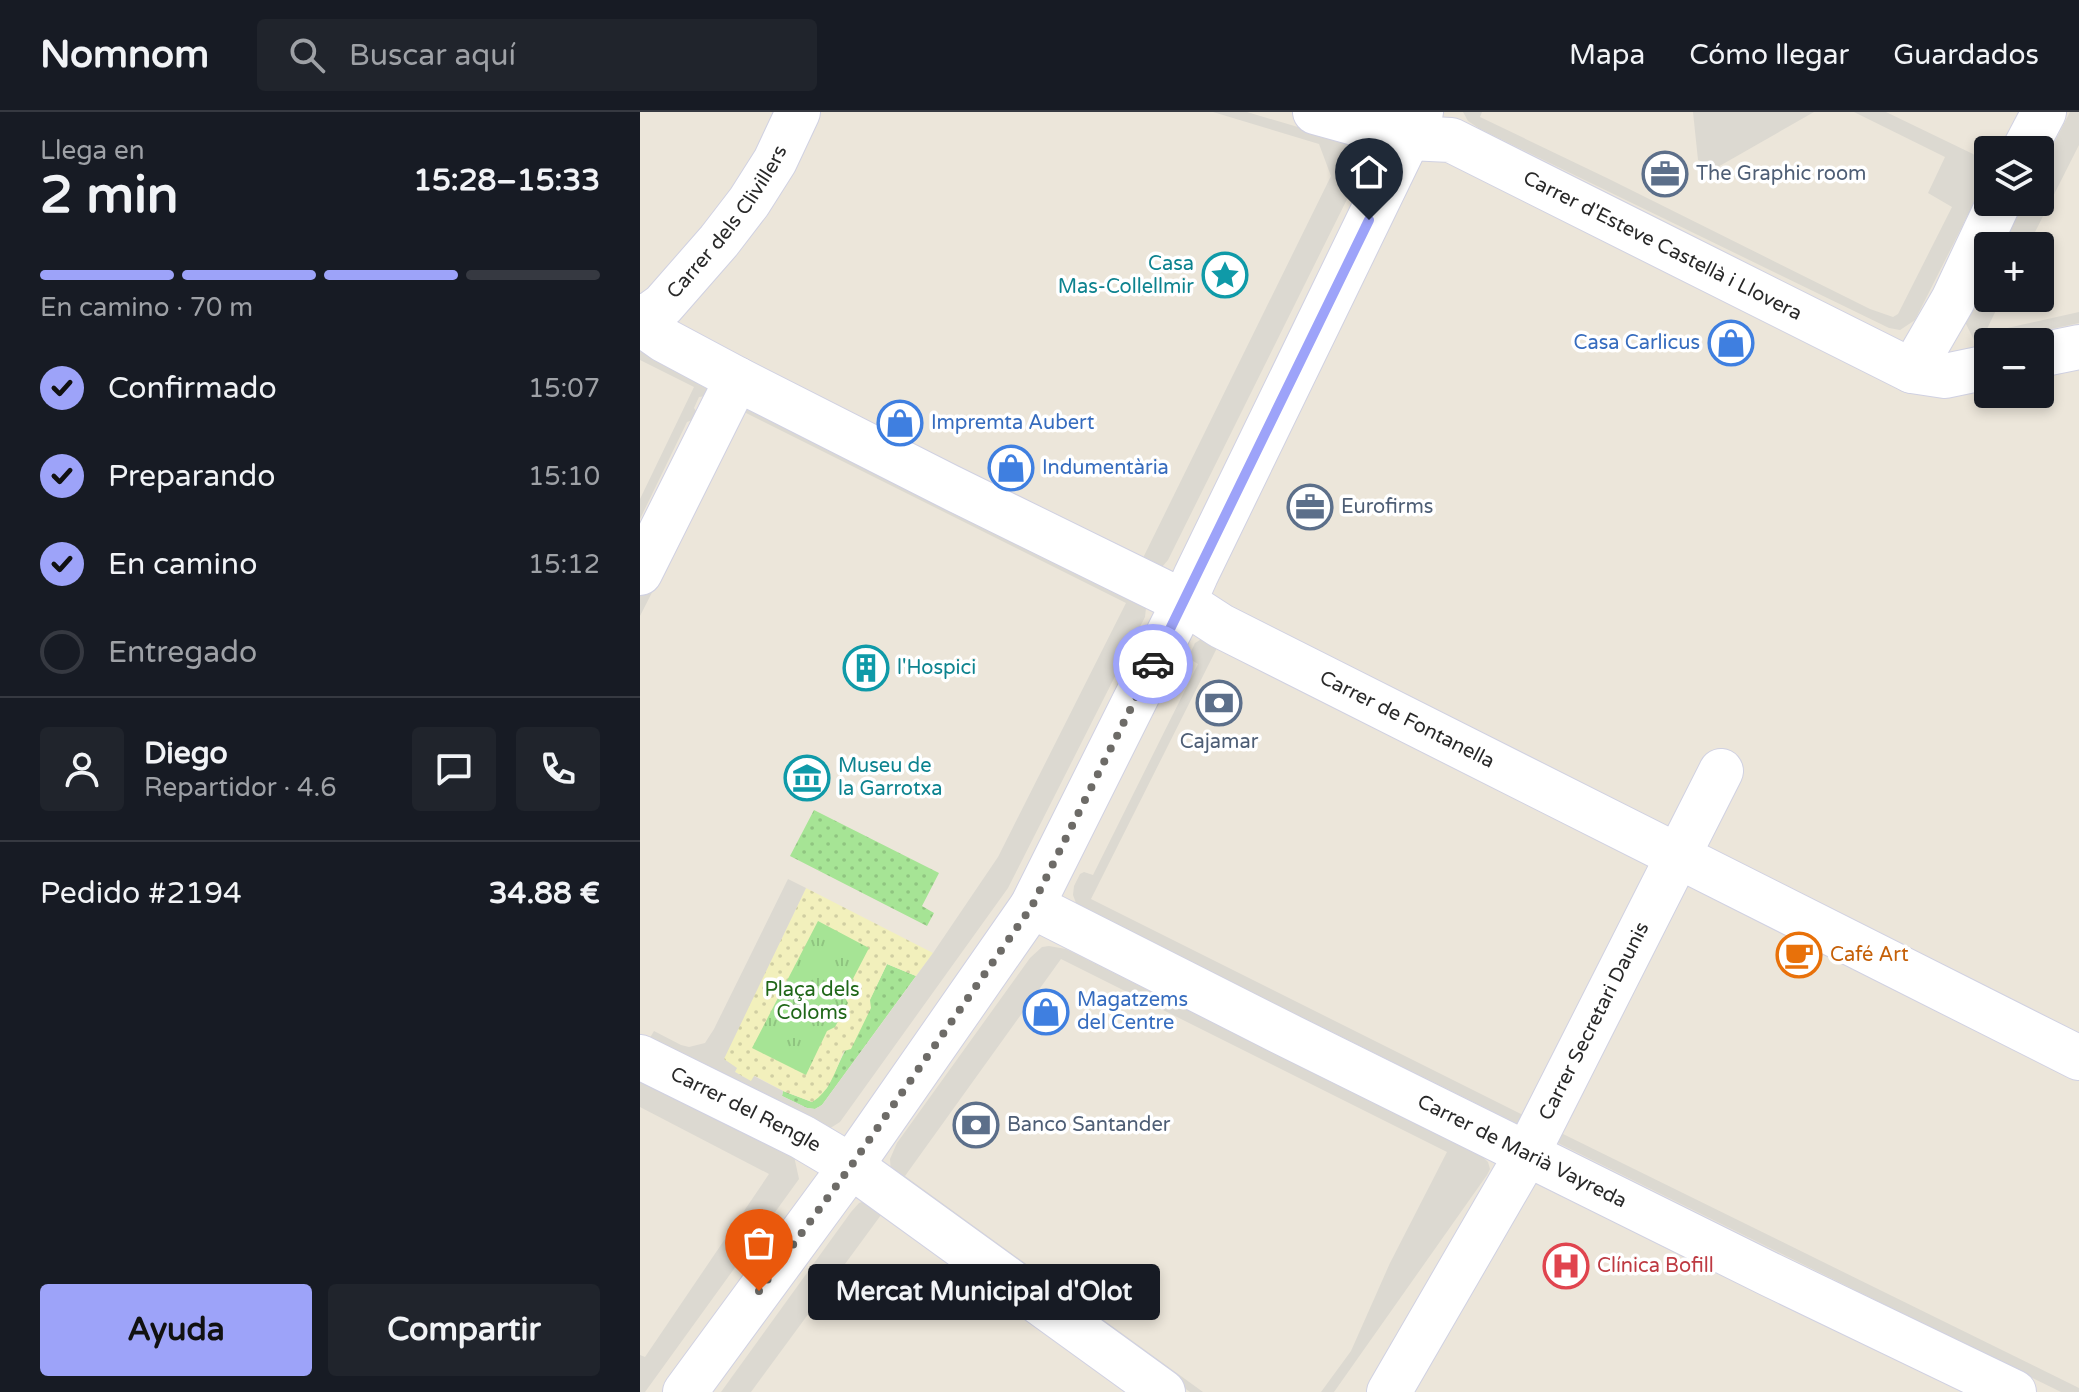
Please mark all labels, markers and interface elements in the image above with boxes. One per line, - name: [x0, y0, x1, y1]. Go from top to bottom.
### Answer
- search box: [257, 19, 817, 91]
- text: Nomnom: [40, 32, 209, 78]
- icon: search: [285, 33, 329, 77]
- text: Buscar aquí: [349, 37, 516, 74]
- text: Mapa: [1569, 38, 1645, 72]
- text: Cómo llegar: [1689, 38, 1849, 72]
- text: Guardados: [1893, 38, 2039, 72]
- text: Llega en: [40, 135, 145, 166]
- map controls: [1974, 136, 2054, 408]
- button: layers: [1974, 136, 2054, 216]
- pin: [1335, 138, 1403, 220]
- street label: Carrer dels Clivillers: [662, 142, 793, 304]
- icon: home: [1347, 150, 1391, 194]
- office icon: The Graphic room: [1641, 150, 1689, 198]
- text: 15:28–15:33: [413, 162, 600, 199]
- place label: The Graphic room: [1696, 162, 1866, 186]
- text: 2 min: [40, 164, 179, 227]
- street label: Carrer d'Esteve Castellà i Llovera: [1519, 166, 1806, 326]
- button: +: [1974, 232, 2054, 312]
- place icon: Casa Mas-Collellmir: [1201, 251, 1249, 299]
- place label: Casa Mas-Collellmir: [1058, 252, 1194, 299]
- text: En camino · 70 m: [40, 292, 253, 323]
- shop icon: Casa Carlicus: [1707, 319, 1755, 367]
- button: −: [1974, 328, 2054, 408]
- place label: Casa Carlicus: [1574, 331, 1700, 355]
- icon: check: [40, 366, 84, 410]
- text: Confirmado: [108, 370, 277, 407]
- text: 15:07: [528, 373, 600, 404]
- shop icon: Impremta Aubert: [876, 399, 924, 447]
- place label: Impremta Aubert: [931, 411, 1095, 435]
- shop icon: Indumentària: [987, 444, 1035, 492]
- icon: check: [40, 454, 84, 498]
- place label: Indumentària: [1042, 456, 1169, 480]
- text: Preparando: [108, 458, 276, 495]
- text: 15:10: [528, 461, 600, 492]
- office icon: Eurofirms: [1286, 483, 1334, 531]
- place label: Eurofirms: [1341, 495, 1433, 519]
- icon: check: [40, 542, 84, 586]
- text: En camino: [108, 546, 257, 583]
- text: 15:12: [528, 549, 600, 580]
- courier: [1113, 624, 1193, 704]
- text: Entregado: [108, 634, 257, 671]
- icon: car: [1131, 642, 1175, 686]
- building icon: l'Hospici: [842, 644, 890, 692]
- place label: l'Hospici: [897, 656, 976, 680]
- street label: Carrer de Fontanella: [1315, 666, 1498, 774]
- bank icon: Cajamar: [1195, 679, 1243, 727]
- button: person: [40, 727, 124, 811]
- button: chat: [412, 727, 496, 811]
- button: phone: [516, 727, 600, 811]
- place label: Cajamar: [1180, 730, 1259, 754]
- text: Diego: [144, 735, 228, 772]
- museum icon: Museu de la Garrotxa: [783, 754, 831, 802]
- place label: Museu de la Garrotxa: [838, 754, 943, 801]
- text: Repartidor · 4.6: [144, 772, 336, 803]
- text: Pedido #2194: [40, 875, 242, 912]
- text: 34.88 €: [489, 875, 600, 912]
- street label: Carrer Secretari Daunis: [1534, 918, 1654, 1124]
- cafe icon: Café Art: [1775, 931, 1823, 979]
- place label: Café Art: [1830, 943, 1909, 967]
- park label: Plaça dels Coloms: [764, 978, 860, 1025]
- shop icon: Magatzems del Centre: [1022, 988, 1070, 1036]
- place label: Magatzems del Centre: [1077, 988, 1188, 1035]
- street label: Carrer del Rengle: [666, 1062, 825, 1157]
- street label: Carrer de Marià Vayreda: [1413, 1090, 1630, 1213]
- bank icon: Banco Santander: [952, 1101, 1000, 1149]
- place label: Banco Santander: [1007, 1113, 1171, 1137]
- pin: [725, 1209, 793, 1291]
- icon: bag: [737, 1221, 781, 1265]
- hospital icon: Clínica Bofill: [1542, 1242, 1590, 1290]
- place label: Clínica Bofill: [1597, 1254, 1714, 1278]
- callout: Mercat Municipal d'Olot: [807, 1263, 1159, 1319]
- text: Mercat Municipal d'Olot: [836, 1276, 1132, 1307]
- button: Ayuda: [40, 1284, 312, 1376]
- button: Compartir: [328, 1284, 600, 1376]

